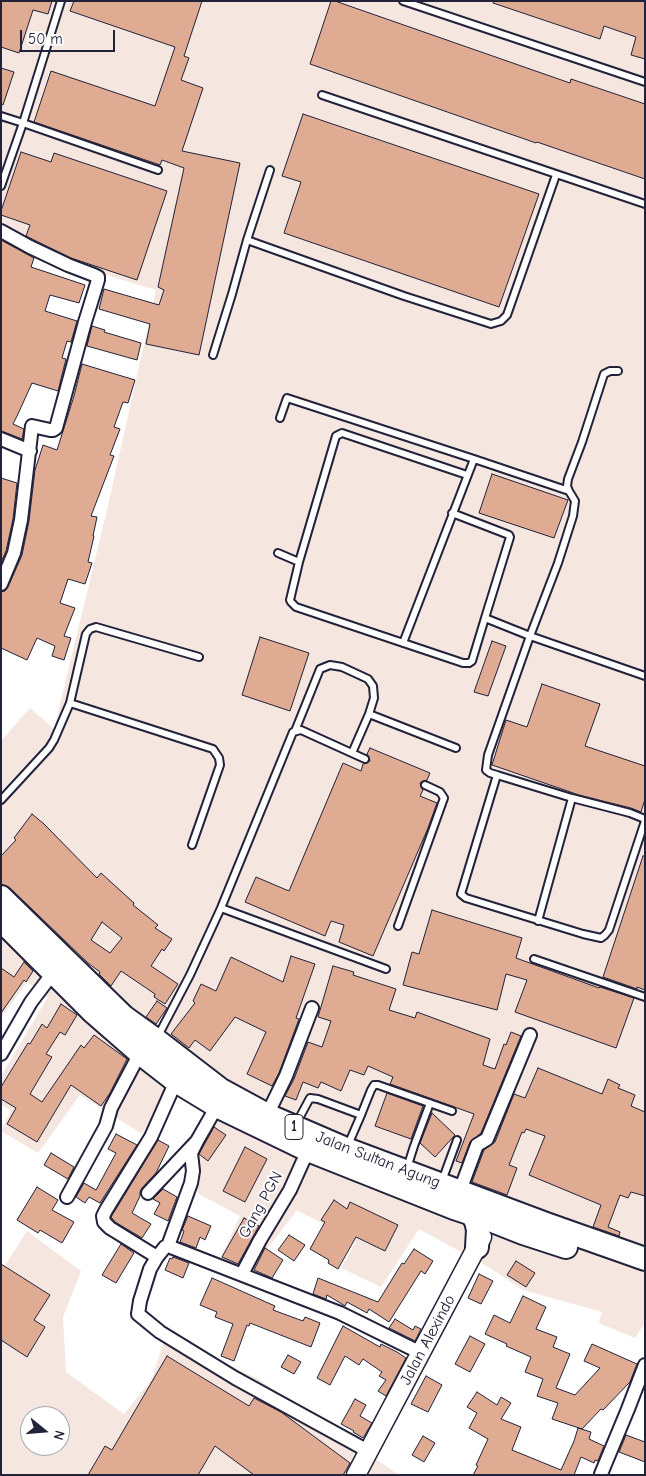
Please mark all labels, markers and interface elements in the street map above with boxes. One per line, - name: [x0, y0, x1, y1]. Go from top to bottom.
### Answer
- scale bar: [22, 20, 118, 52]
- text: 50 m: [28, 30, 63, 48]
- road number: 1: [285, 1114, 303, 1140]
- street label: Jalan Sultan Agung: [313, 1127, 443, 1193]
- street label: Gang PGN: [235, 1168, 287, 1242]
- street label: Jalan Alexindo: [396, 1292, 460, 1388]
- north arrow: [20, 1406, 70, 1456]
- text: N: [49, 1428, 68, 1442]

